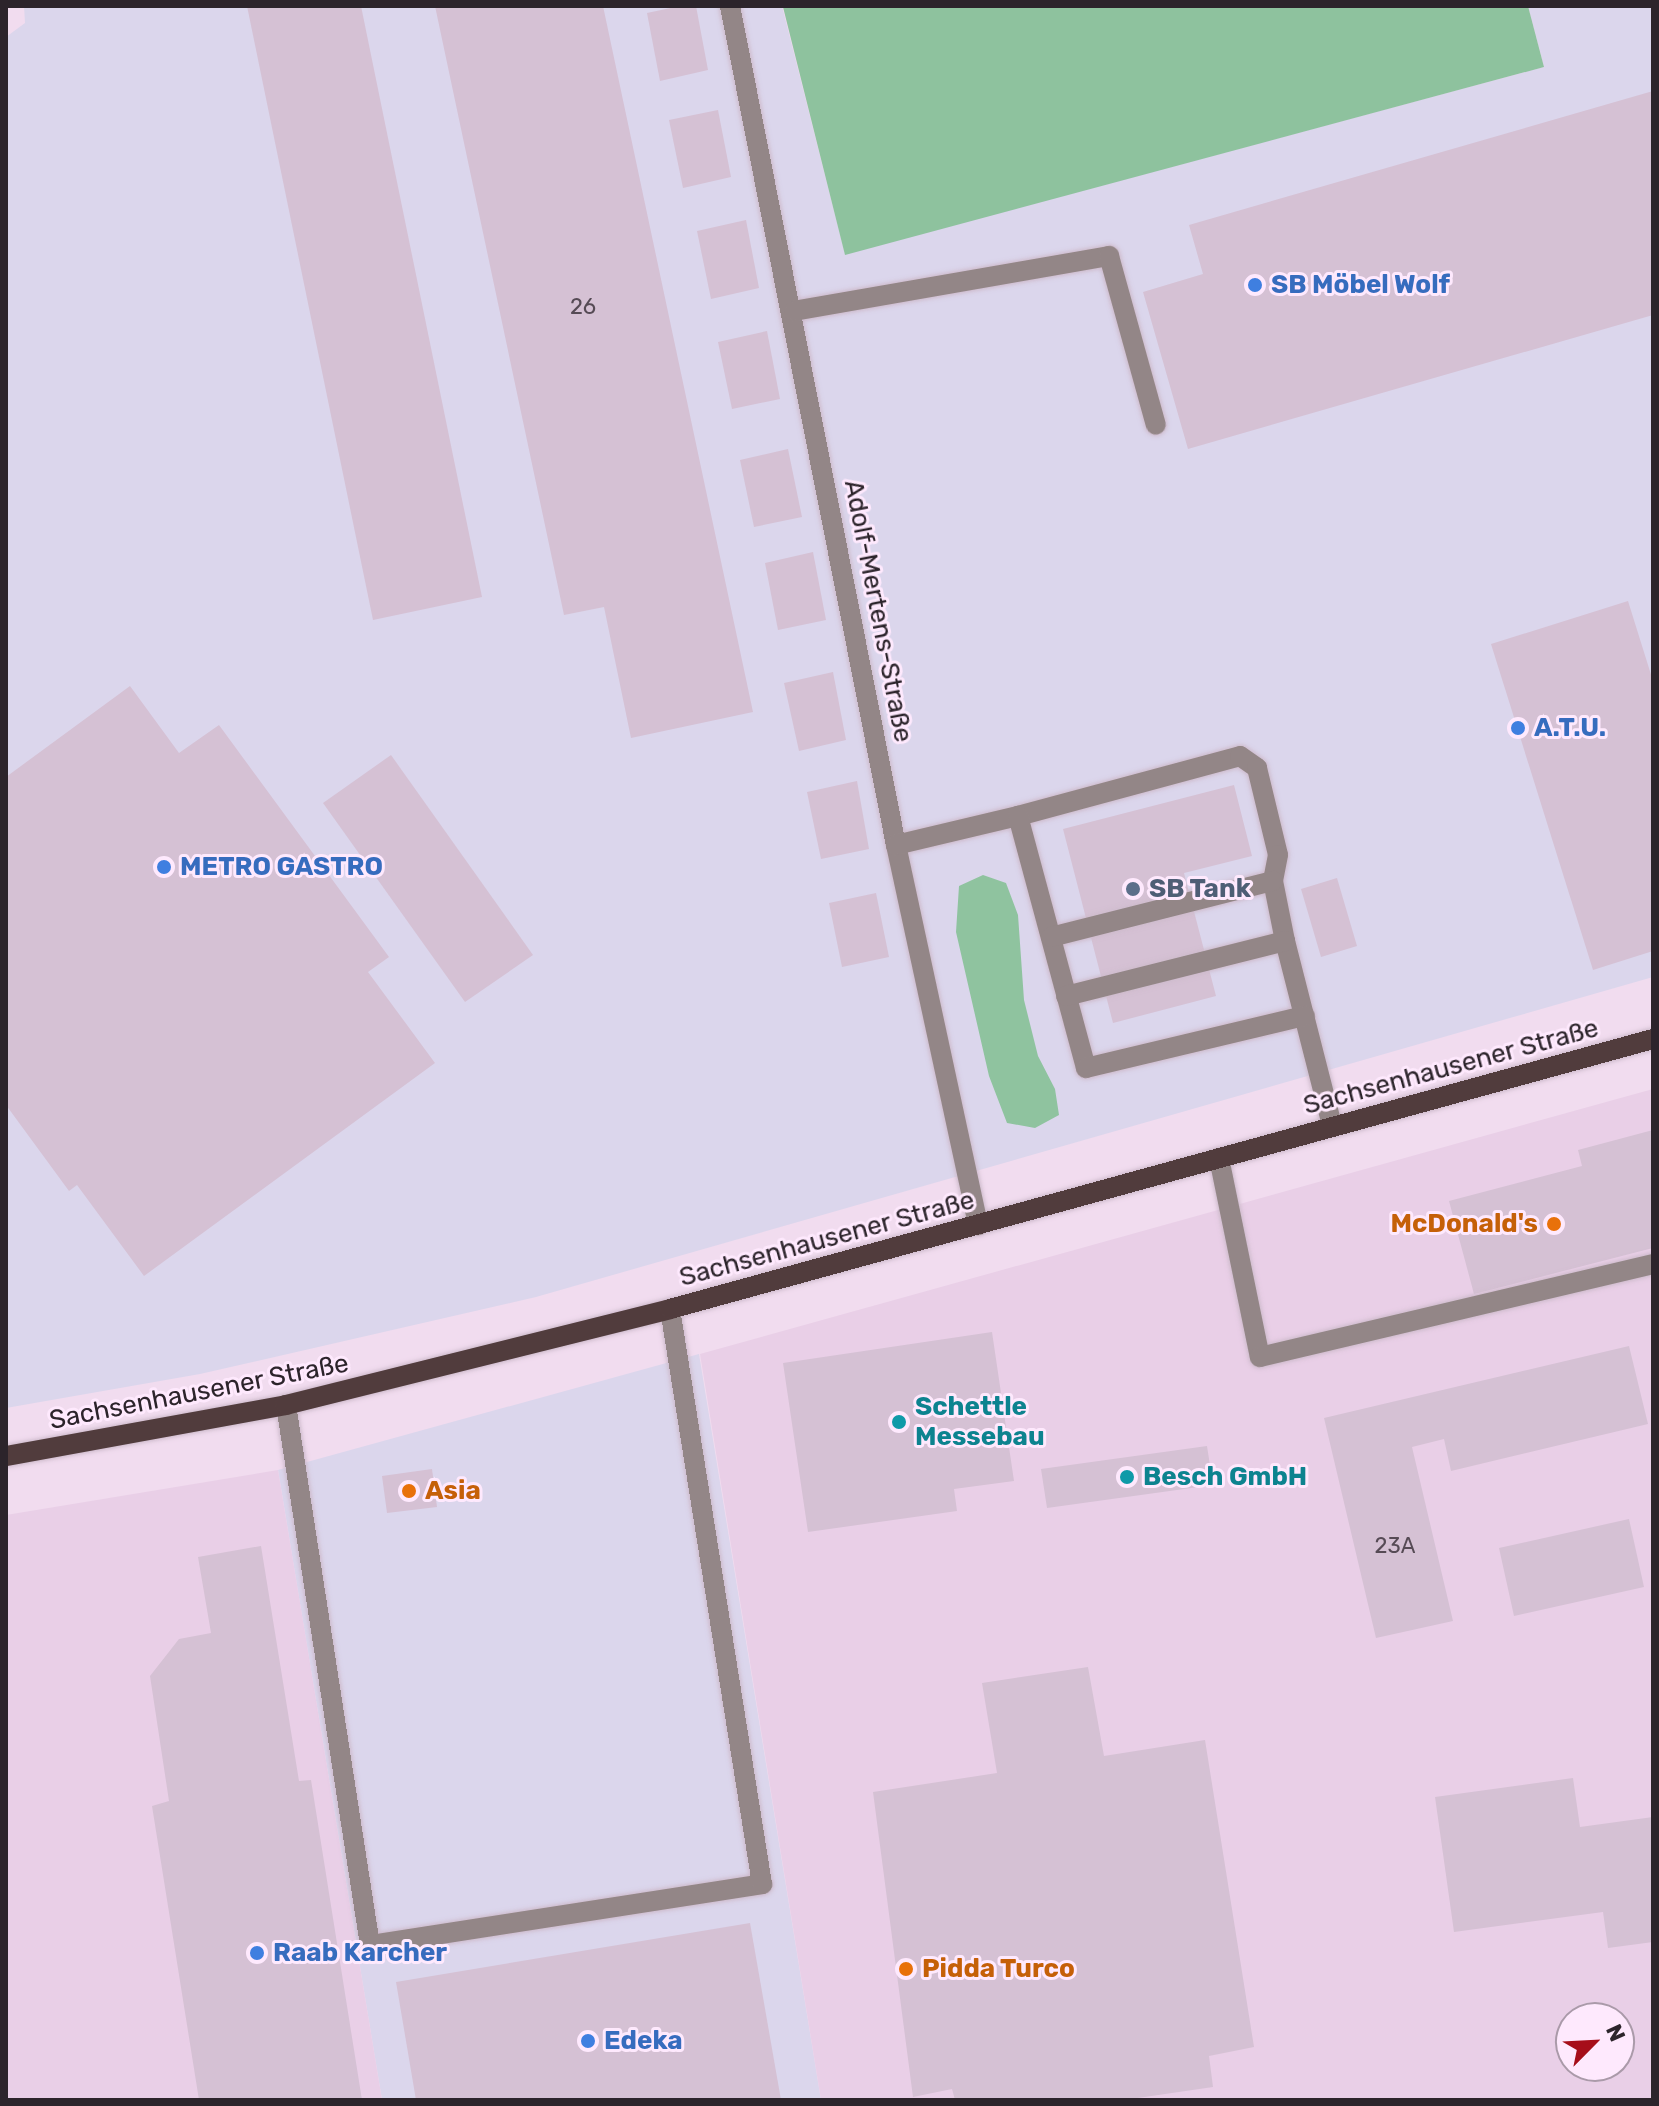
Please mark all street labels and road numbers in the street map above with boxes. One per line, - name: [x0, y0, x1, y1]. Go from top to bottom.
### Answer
- street label: Adolf-Mertens-Straße: [837, 477, 919, 745]
- street label: Sachsenhausener Straße: [1300, 1012, 1602, 1122]
- street label: Sachsenhausener Straße: [676, 1184, 978, 1294]
- street label: Sachsenhausener Straße: [46, 1348, 352, 1436]

